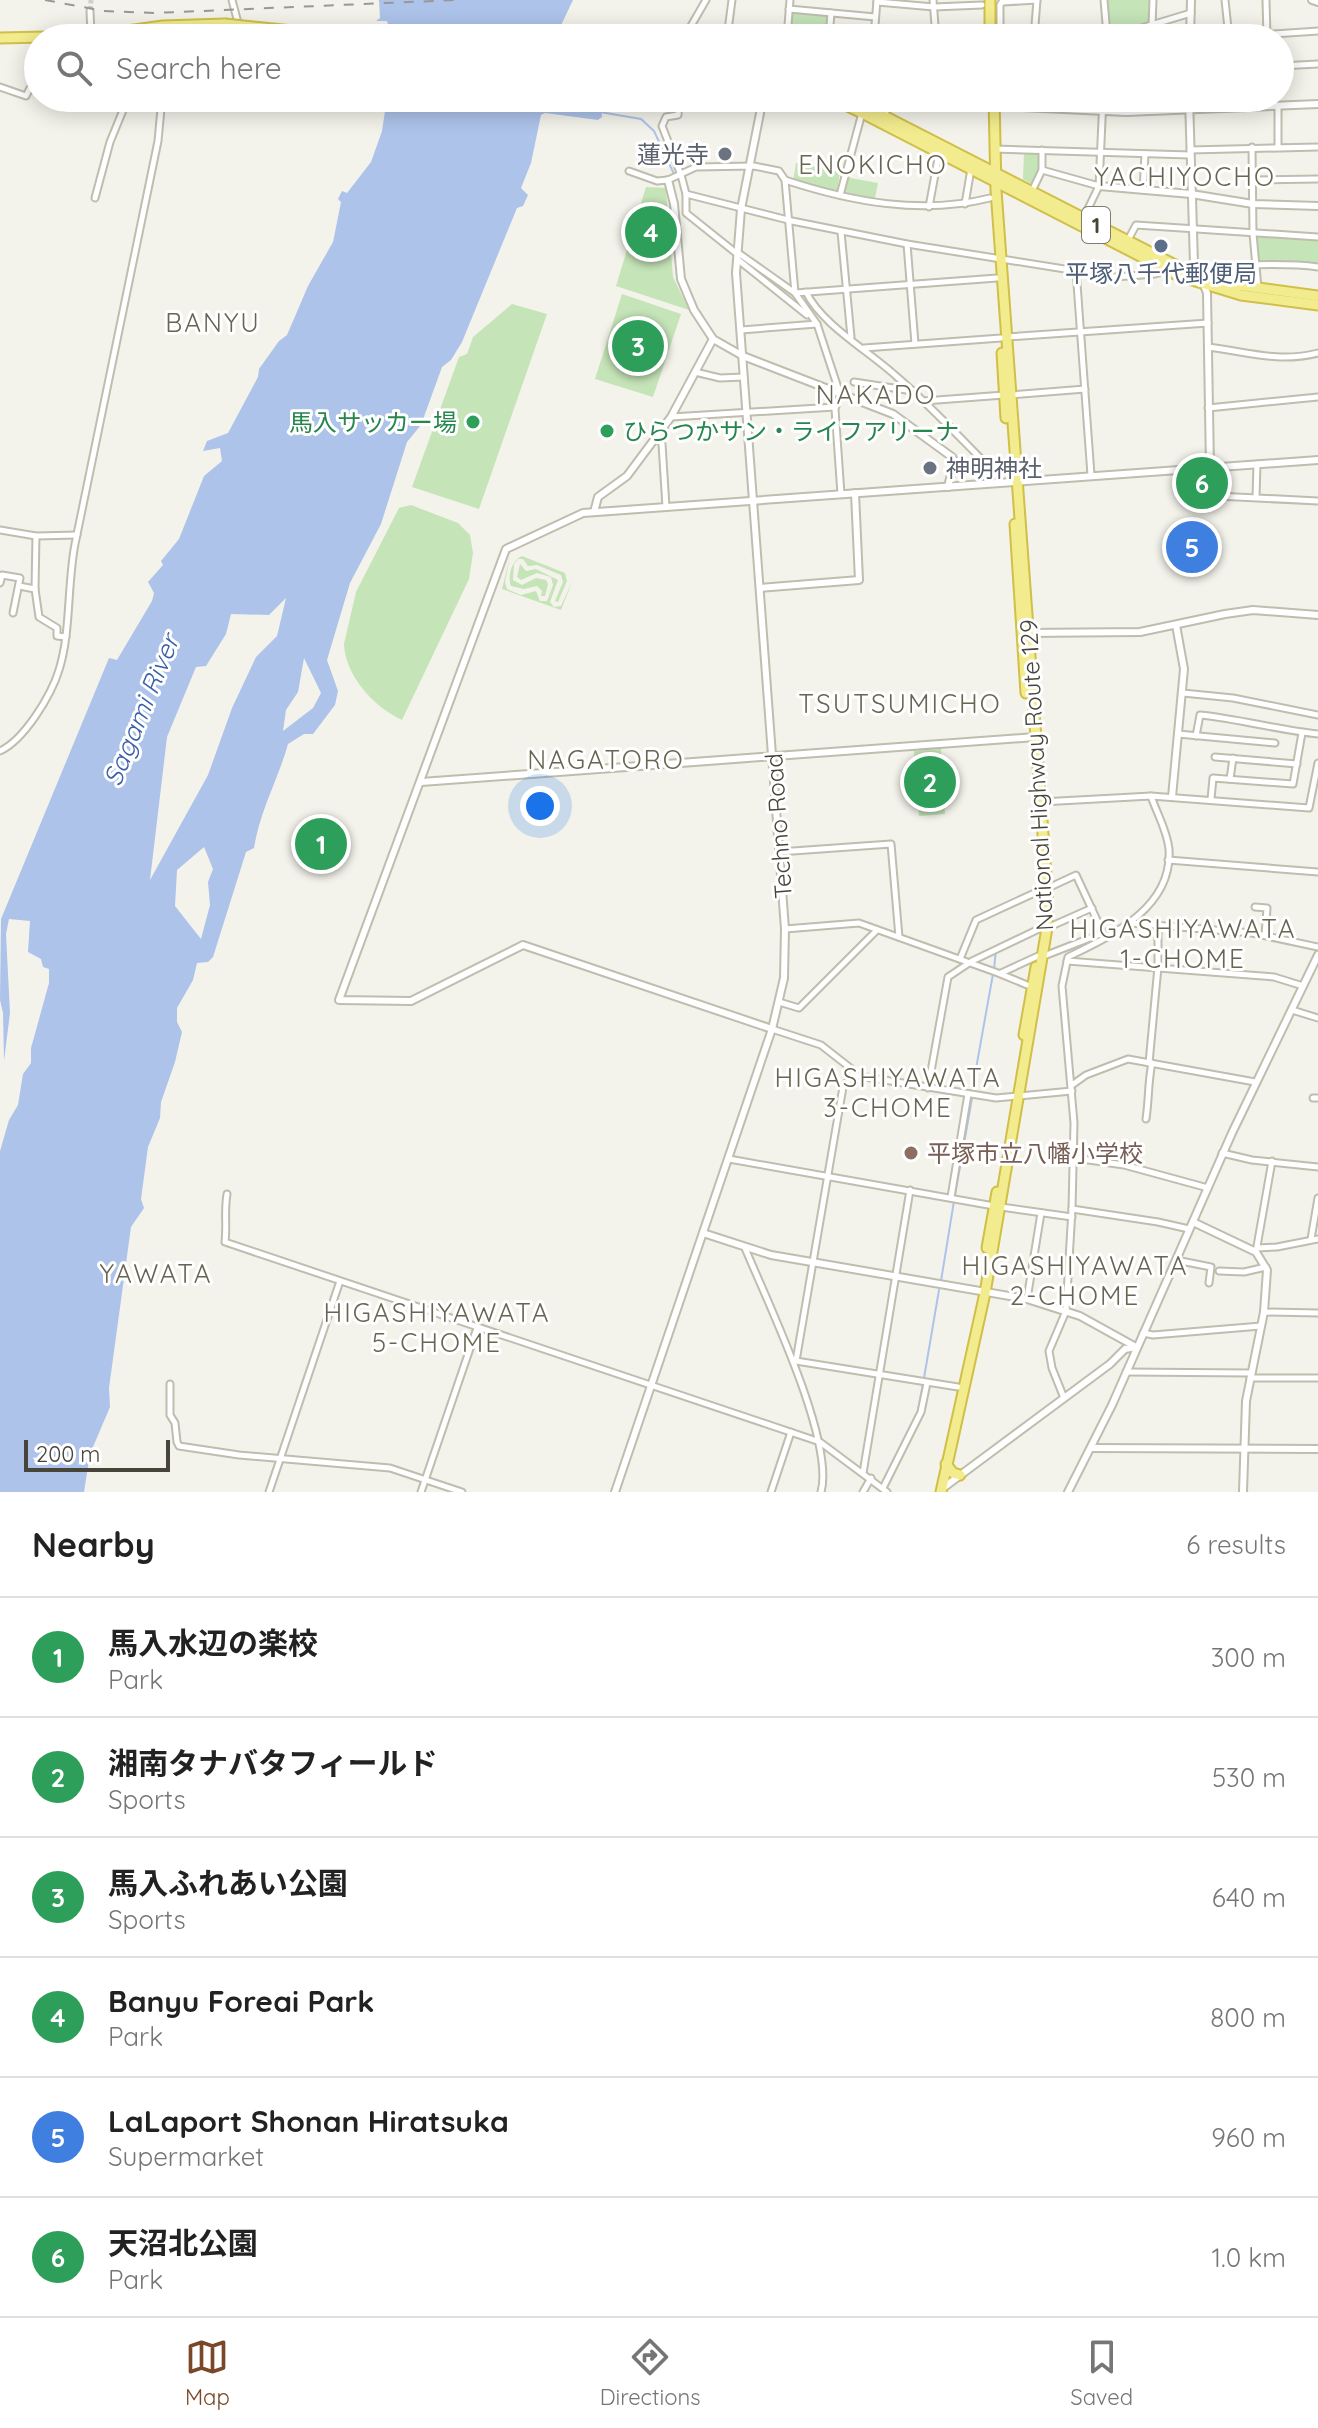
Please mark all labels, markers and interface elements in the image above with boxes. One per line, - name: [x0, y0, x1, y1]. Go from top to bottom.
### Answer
- search box: [24, 24, 1294, 112]
- icon: search: [52, 46, 96, 90]
- text: Search here: [116, 49, 282, 87]
- place label: 蓮光寺: [637, 139, 709, 169]
- marker: 蓮光寺: [716, 145, 734, 163]
- district label: ENOKICHO: [798, 148, 948, 181]
- district label: YACHIYOCHO: [1094, 160, 1276, 193]
- pin: 4: [625, 202, 677, 262]
- road number: 1: [1082, 207, 1110, 243]
- marker: 平塚八千代郵便局: [1152, 237, 1170, 255]
- place label: 平塚八千代郵便局: [1065, 258, 1257, 288]
- district label: BANYU: [165, 306, 261, 339]
- pin: 3: [612, 316, 664, 376]
- district label: NAKADO: [816, 378, 936, 411]
- place label: 馬入サッカー場: [289, 407, 457, 437]
- marker: 馬入サッカー場: [464, 413, 482, 431]
- place label: ひらつかサン・ライフアリーナ: [623, 416, 959, 446]
- marker: ひらつかサン・ライフアリーナ: [598, 422, 616, 440]
- place label: 神明神社: [946, 453, 1042, 483]
- pin: 6: [1176, 453, 1228, 513]
- marker: 神明神社: [921, 459, 939, 477]
- pin: 5: [1166, 517, 1218, 577]
- street label: National Highway Route 129: [1013, 618, 1059, 932]
- water label: Sagami River: [96, 627, 187, 790]
- district label: TSUTSUMICHO: [798, 687, 1002, 720]
- district label: NAGATORO: [527, 743, 685, 776]
- street label: Techno Road: [758, 752, 798, 900]
- pin: 2: [904, 752, 956, 812]
- your location: [520, 786, 560, 826]
- pin: 1: [295, 814, 347, 874]
- district label: HIGASHIYAWATA 1-CHOME: [1070, 912, 1296, 975]
- district label: HIGASHIYAWATA 3-CHOME: [775, 1061, 1001, 1124]
- place label: 平塚市立八幡小学校: [927, 1138, 1143, 1168]
- marker: 平塚市立八幡小学校: [902, 1144, 920, 1162]
- district label: HIGASHIYAWATA 2-CHOME: [962, 1249, 1188, 1312]
- district label: YAWATA: [100, 1257, 212, 1290]
- district label: HIGASHIYAWATA 5-CHOME: [324, 1296, 550, 1359]
- scale bar: [24, 1436, 170, 1472]
- text: 200 m: [36, 1440, 100, 1468]
- text: Nearby: [32, 1523, 155, 1566]
- text: 6 results: [1186, 1528, 1286, 1561]
- text: 馬入水辺の楽校: [108, 1624, 318, 1662]
- text: 1: [53, 1641, 63, 1674]
- text: 300 m: [1211, 1641, 1286, 1674]
- text: Park: [108, 1663, 163, 1696]
- text: 湘南タナバタフィールド: [108, 1744, 437, 1782]
- text: 2: [51, 1761, 65, 1794]
- text: 530 m: [1212, 1761, 1286, 1794]
- text: Sports: [108, 1783, 186, 1816]
- text: 馬入ふれあい公園: [108, 1864, 348, 1902]
- text: 3: [51, 1881, 65, 1914]
- text: 640 m: [1212, 1881, 1286, 1914]
- text: Sports: [108, 1903, 186, 1936]
- text: Banyu Foreai Park: [108, 1982, 374, 2020]
- text: 4: [50, 2001, 66, 2034]
- text: 800 m: [1210, 2001, 1286, 2034]
- text: Park: [108, 2020, 163, 2053]
- text: LaLaport Shonan Hiratsuka: [108, 2102, 509, 2140]
- text: 5: [51, 2121, 65, 2154]
- text: 960 m: [1211, 2121, 1286, 2154]
- text: Supermarket: [108, 2140, 264, 2173]
- text: 天沼北公園: [108, 2224, 258, 2262]
- text: 6: [51, 2241, 65, 2274]
- text: 1.0 km: [1211, 2241, 1286, 2274]
- text: Park: [108, 2263, 163, 2296]
- tab: Map: [185, 2335, 230, 2411]
- tab: Directions: [600, 2335, 700, 2411]
- tab: Saved: [1070, 2335, 1133, 2411]

